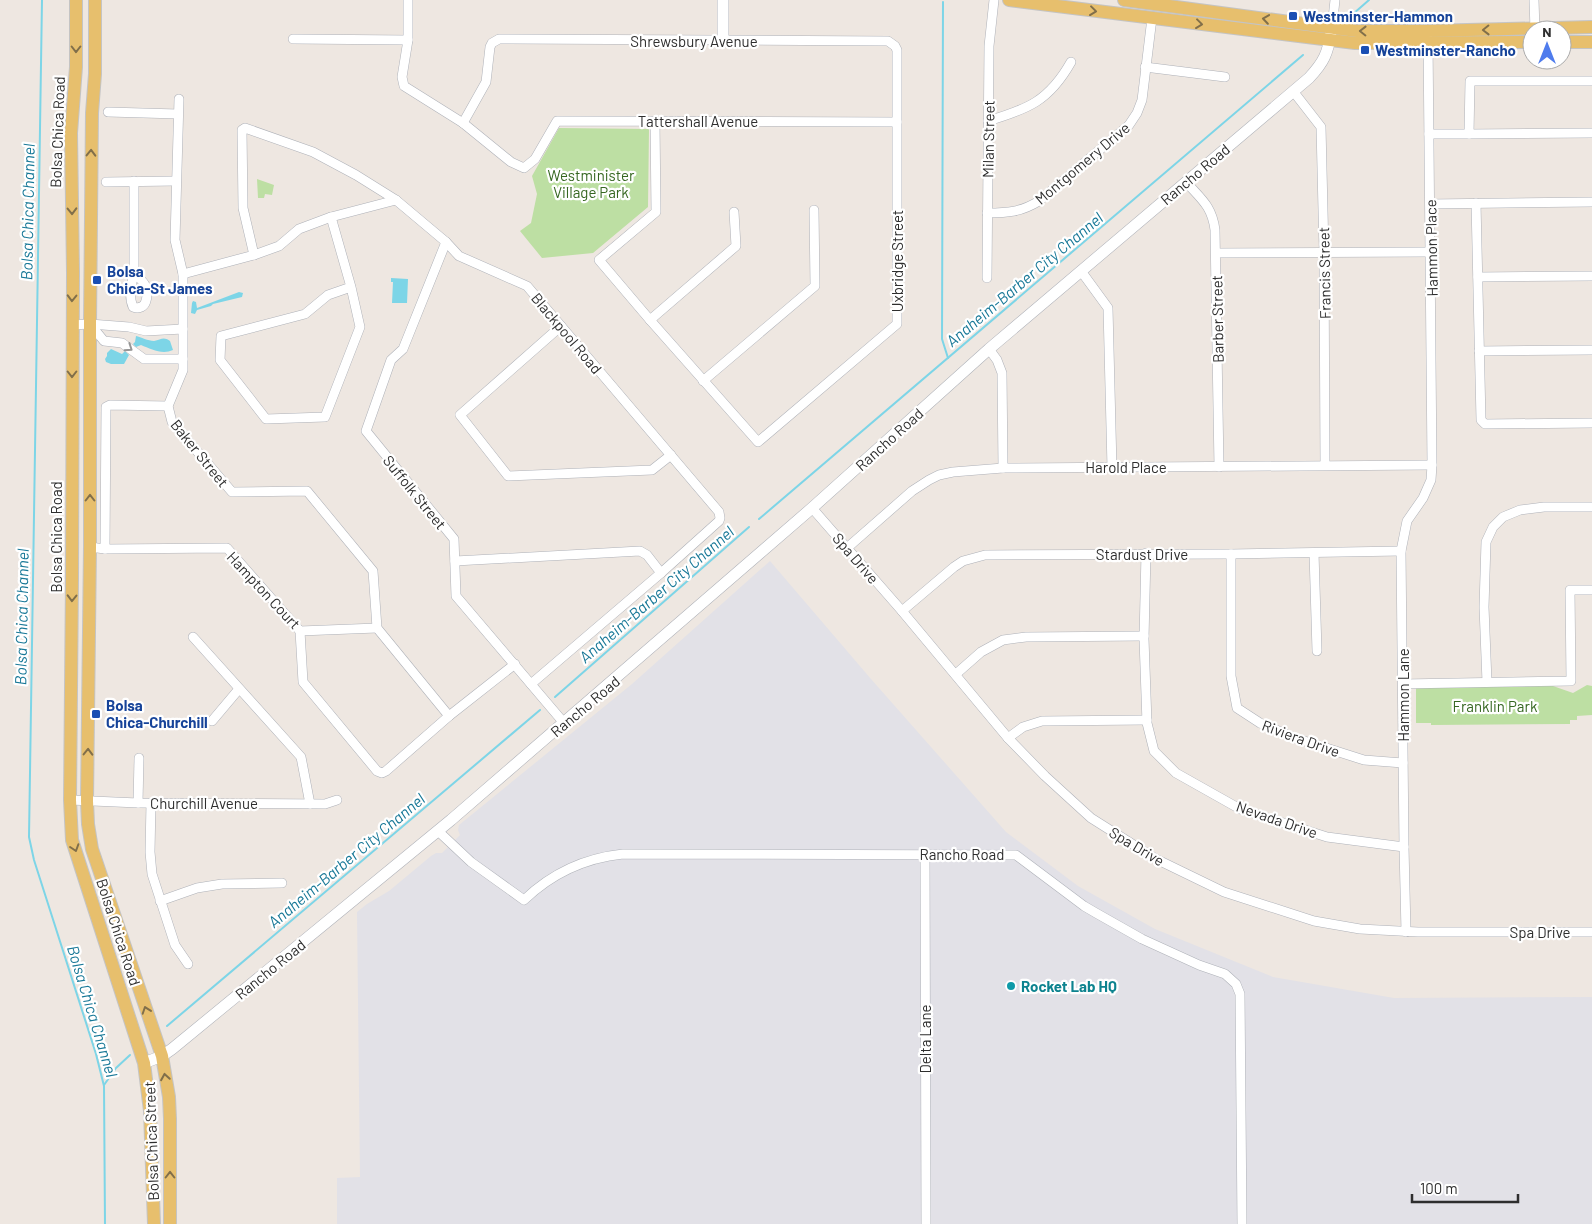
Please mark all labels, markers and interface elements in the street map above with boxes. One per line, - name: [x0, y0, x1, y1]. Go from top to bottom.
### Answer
- one-way arrow: [1088, 5, 1097, 15]
- place label: Westminster-Hammon: [1303, 7, 1453, 25]
- marker: Westminster-Hammon: [1287, 10, 1299, 22]
- one-way arrow: [1262, 14, 1270, 24]
- one-way arrow: [1196, 18, 1204, 29]
- north arrow: [1522, 20, 1572, 70]
- text: N: [1542, 23, 1552, 40]
- one-way arrow: [1482, 25, 1490, 35]
- one-way arrow: [1358, 26, 1366, 36]
- street label: Shrewsbury Avenue: [630, 32, 758, 50]
- place label: Westminster-Rancho: [1375, 41, 1516, 59]
- marker: Westminster-Rancho: [1359, 44, 1371, 56]
- one-way arrow: [71, 45, 81, 53]
- street label: Bolsa Chica Road: [46, 76, 68, 188]
- street label: Milan Street: [978, 100, 998, 178]
- street label: Tattershall Avenue: [638, 112, 758, 130]
- street label: Montgomery Drive: [1031, 118, 1133, 208]
- street label: Rancho Road: [1157, 140, 1233, 208]
- water label: Bolsa Chica Channel: [16, 143, 38, 281]
- one-way arrow: [86, 149, 96, 156]
- park label: Westminister Village Park: [548, 166, 635, 201]
- street label: Hammon Place: [1421, 199, 1441, 297]
- one-way arrow: [67, 208, 77, 215]
- water label: Anaheim-Barber City Channel: [942, 208, 1106, 350]
- street label: Uxbridge Street: [888, 210, 906, 312]
- street label: Francis Street: [1314, 227, 1334, 319]
- place label: Bolsa Chica-St James: [107, 262, 213, 297]
- marker: Bolsa Chica-St James: [91, 274, 103, 286]
- street label: Barber Street: [1207, 275, 1227, 363]
- street label: Blackpool Road: [528, 289, 606, 377]
- one-way arrow: [67, 294, 78, 302]
- one-way arrow: [123, 342, 132, 351]
- one-way arrow: [67, 370, 77, 378]
- street label: Rancho Road: [851, 404, 927, 474]
- street label: Baker Street: [167, 416, 233, 490]
- street label: Suffolk Street: [380, 451, 450, 533]
- street label: Harold Place: [1085, 458, 1167, 476]
- street label: Bolsa Chica Road: [47, 481, 65, 593]
- one-way arrow: [85, 494, 95, 502]
- water label: Anaheim-Barber City Channel: [575, 521, 737, 666]
- street label: Spa Drive: [829, 529, 883, 587]
- street label: Stardust Drive: [1096, 545, 1188, 563]
- water label: Bolsa Chica Channel: [10, 548, 32, 686]
- street label: Hampton Court: [224, 548, 304, 632]
- one-way arrow: [67, 594, 77, 602]
- street label: Hammon Lane: [1394, 648, 1412, 742]
- street label: Rancho Road: [547, 672, 623, 740]
- place label: Bolsa Chica-Churchill: [106, 696, 208, 731]
- park label: Franklin Park: [1453, 697, 1538, 715]
- marker: Bolsa Chica-Churchill: [90, 708, 102, 720]
- street label: Riviera Drive: [1260, 716, 1342, 760]
- one-way arrow: [83, 748, 93, 756]
- water label: Anaheim-Barber City Channel: [264, 789, 428, 931]
- street label: Churchill Avenue: [150, 794, 258, 812]
- street label: Nevada Drive: [1234, 797, 1320, 841]
- street label: Spa Drive: [1106, 823, 1168, 869]
- one-way arrow: [69, 844, 79, 852]
- street label: Rancho Road: [920, 845, 1004, 863]
- street label: Bolsa Chica Road: [93, 876, 145, 988]
- street label: Spa Drive: [1509, 923, 1571, 941]
- street label: Rancho Road: [231, 935, 309, 1003]
- water label: Bolsa Chica Channel: [64, 943, 122, 1080]
- place label: Rocket Lab HQ: [1021, 977, 1117, 995]
- marker: Rocket Lab HQ: [1005, 980, 1017, 992]
- street label: Delta Lane: [916, 1004, 934, 1074]
- one-way arrow: [142, 1006, 152, 1015]
- one-way arrow: [161, 1072, 171, 1081]
- street label: Bolsa Chica Street: [140, 1081, 162, 1201]
- one-way arrow: [165, 1171, 175, 1179]
- scale bar: [1412, 1172, 1518, 1204]
- text: 100 m: [1420, 1179, 1458, 1197]

